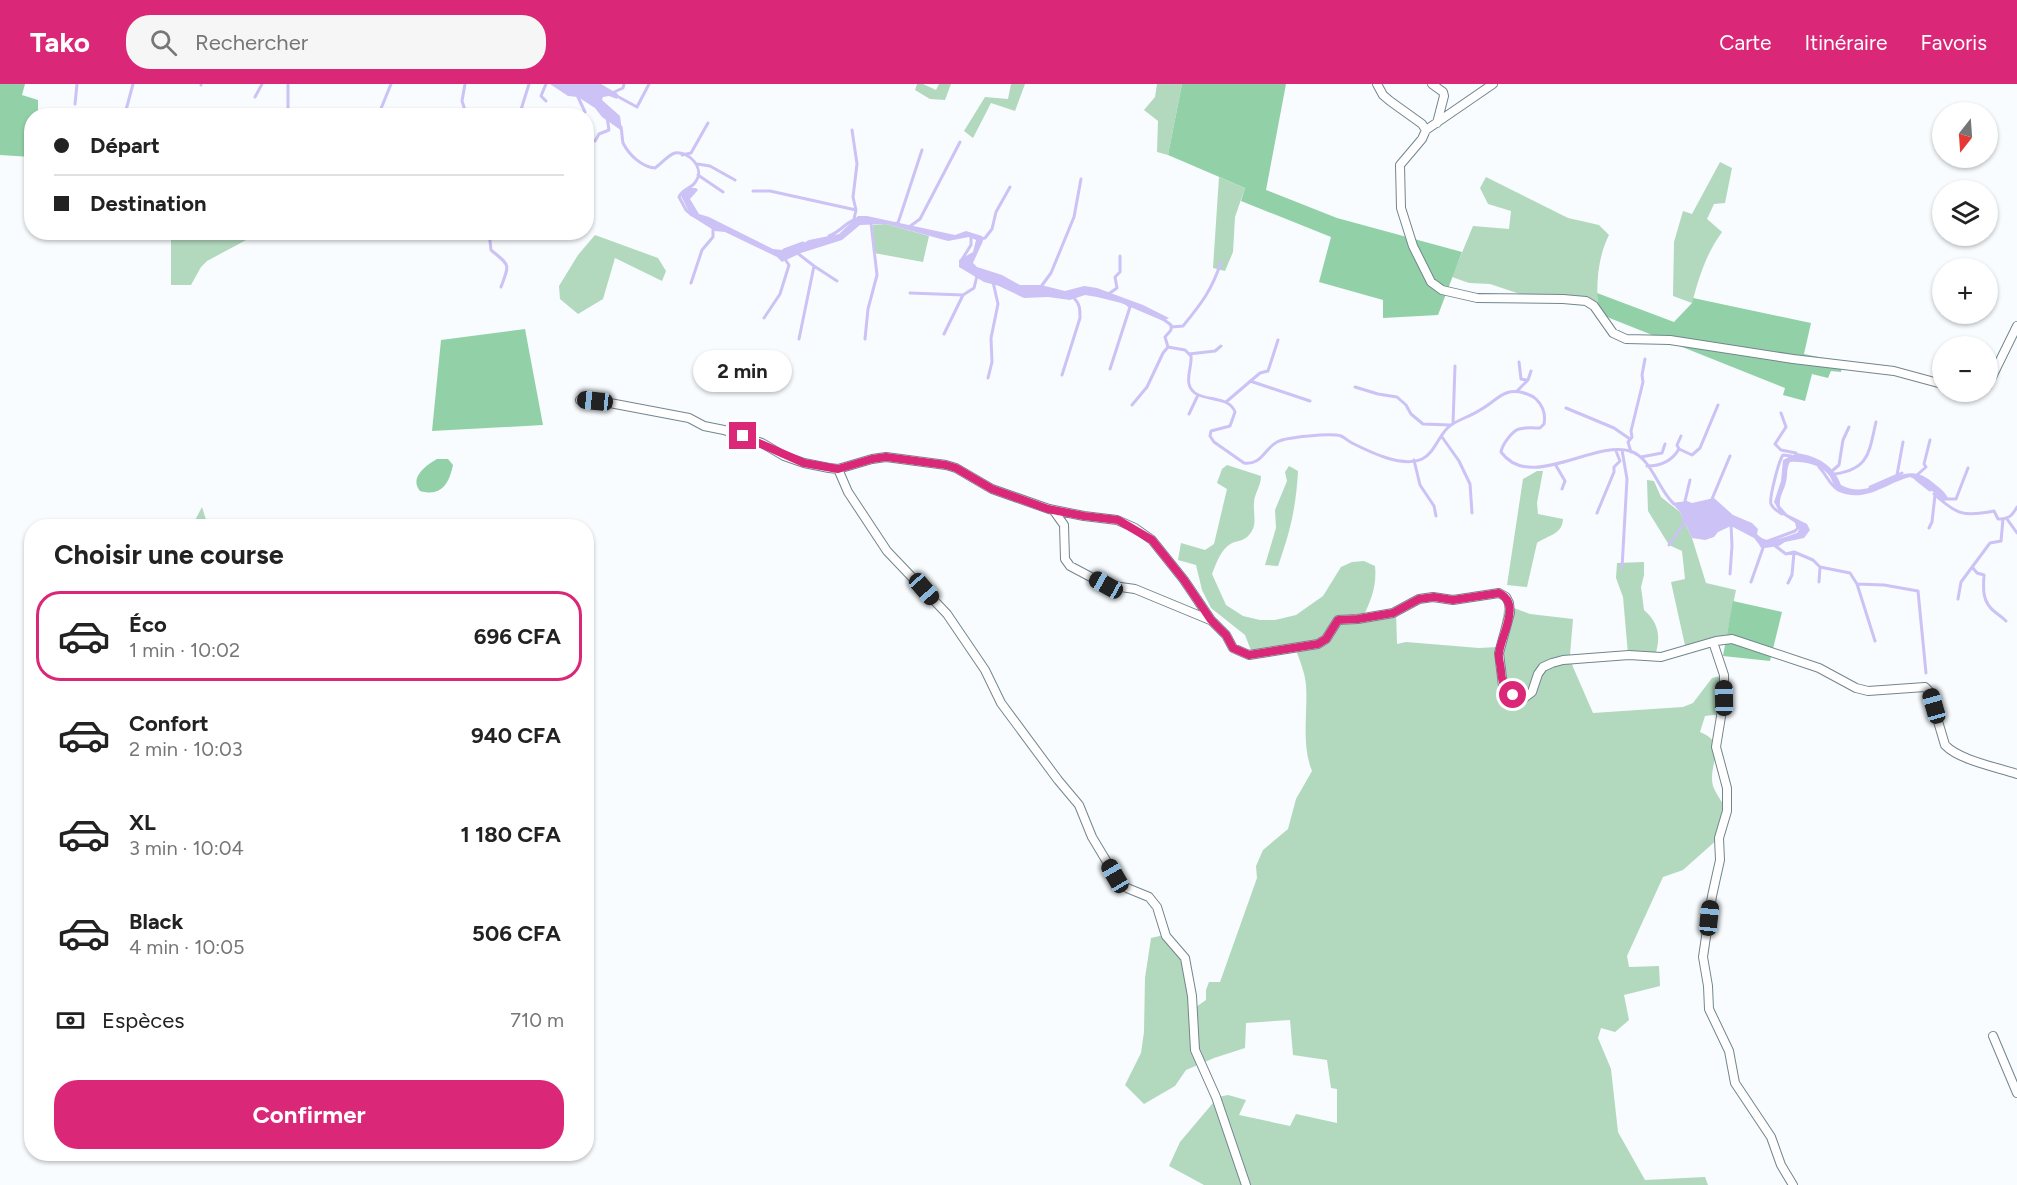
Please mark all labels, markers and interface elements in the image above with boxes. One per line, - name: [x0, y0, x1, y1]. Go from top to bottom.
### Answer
- search box: [126, 15, 546, 69]
- text: Tako: [30, 25, 90, 59]
- icon: search: [147, 26, 180, 59]
- text: Rechercher: [195, 29, 308, 56]
- text: Carte: [1719, 30, 1772, 55]
- text: Itinéraire: [1805, 30, 1888, 55]
- text: Favoris: [1921, 30, 1987, 55]
- north arrow: [1932, 102, 1998, 168]
- map controls: [1932, 102, 1998, 402]
- text: Départ: [90, 132, 160, 159]
- button: layers: [1932, 180, 1998, 246]
- text: Destination: [90, 190, 207, 217]
- button: +: [1932, 258, 1998, 324]
- button: −: [1932, 336, 1998, 402]
- callout: 2 min: [694, 349, 792, 391]
- text: 2 min: [717, 359, 768, 383]
- car: [576, 390, 614, 412]
- route end: [729, 422, 756, 449]
- text: Choisir une course: [54, 538, 284, 571]
- car: [1086, 568, 1126, 602]
- car: [905, 570, 943, 608]
- icon: car: [57, 609, 111, 663]
- text: Éco: [129, 611, 167, 638]
- text: 696 CFA: [474, 623, 561, 650]
- text: 1 min · 10:02: [129, 638, 240, 662]
- car: [1715, 680, 1733, 716]
- route start: [1499, 681, 1526, 708]
- car: [1920, 686, 1948, 726]
- icon: car: [57, 708, 111, 762]
- text: Confort: [129, 710, 209, 737]
- text: 940 CFA: [471, 722, 561, 749]
- text: 2 min · 10:03: [129, 737, 243, 761]
- icon: car: [57, 807, 111, 861]
- text: XL: [129, 809, 156, 836]
- text: 1 180 CFA: [460, 821, 561, 848]
- text: 3 min · 10:04: [129, 836, 244, 860]
- car: [1098, 856, 1132, 896]
- car: [1698, 899, 1720, 937]
- icon: car: [57, 906, 111, 960]
- text: Black: [129, 908, 183, 935]
- text: 506 CFA: [472, 920, 561, 947]
- text: 4 min · 10:05: [129, 935, 245, 959]
- icon: cash: [54, 1004, 87, 1037]
- text: Espèces: [102, 1007, 184, 1034]
- text: 710 m: [510, 1008, 564, 1032]
- button: Confirmer: [54, 1080, 564, 1149]

